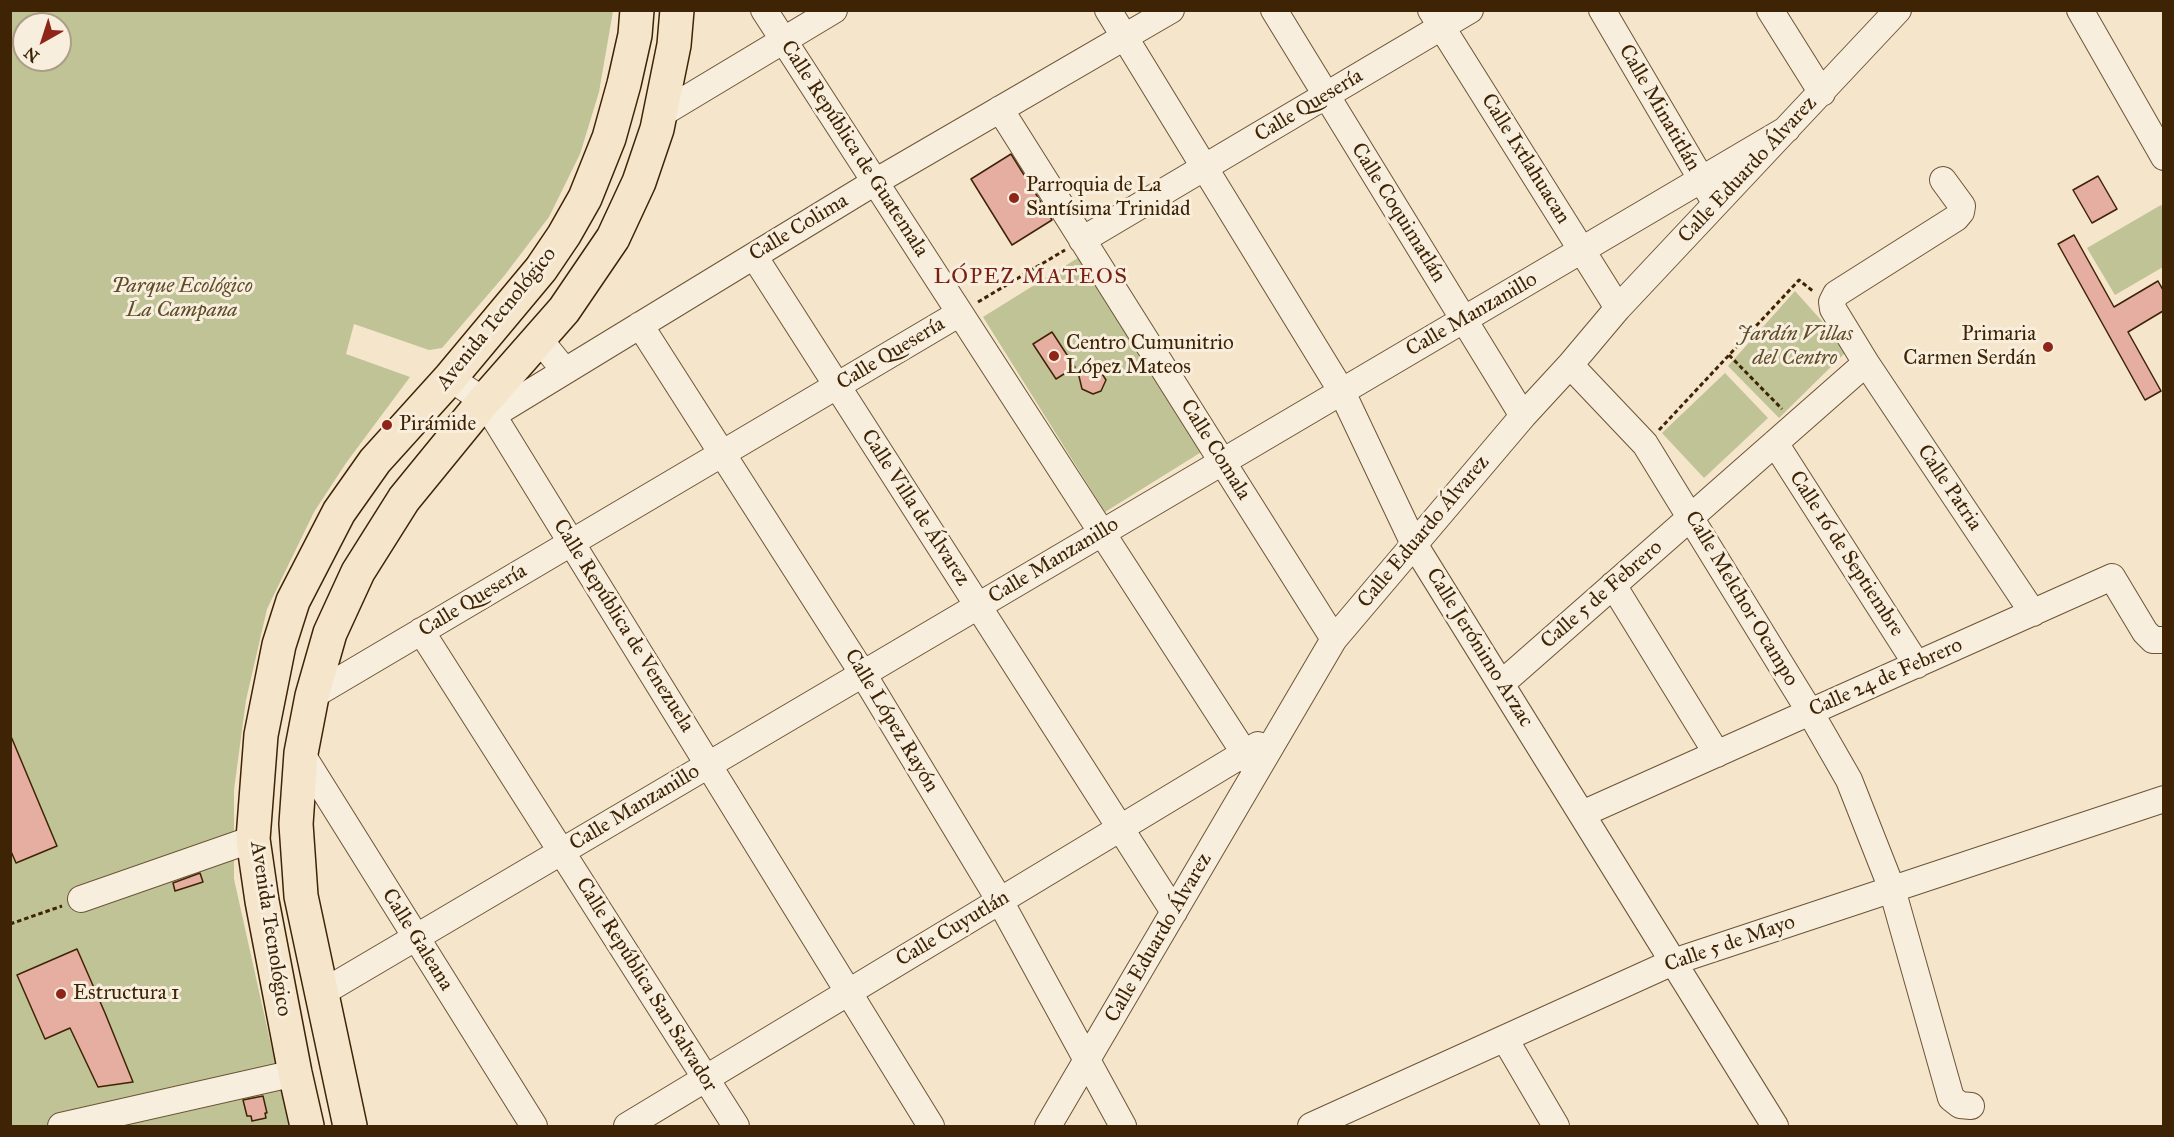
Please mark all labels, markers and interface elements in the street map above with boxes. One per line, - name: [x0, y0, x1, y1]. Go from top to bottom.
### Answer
- north arrow: [12, 12, 72, 72]
- street label: Calle República de Guatemala: [775, 36, 933, 262]
- street label: Calle Minatitlán: [1613, 40, 1705, 176]
- text: N: [20, 43, 43, 66]
- street label: Calle Quesería: [1250, 64, 1368, 148]
- street label: Calle Ixtlahuacan: [1475, 89, 1575, 229]
- street label: Calle Eduardo Álvarez: [1673, 91, 1823, 249]
- street label: Calle Coquimatlán: [1345, 139, 1451, 287]
- place label: Parroquia de La Santísima Trinidad: [1026, 173, 1190, 223]
- street label: Calle Colima: [745, 189, 853, 267]
- marker: Parroquia de La Santísima Trinidad: [1007, 191, 1021, 205]
- street label: Avenida Tecnológico: [432, 242, 562, 396]
- district label: LÓPEZ MATEOS: [934, 265, 1128, 291]
- street label: Calle Manzanillo: [1402, 267, 1542, 363]
- park label: Parque Ecológico La Campana: [111, 274, 253, 324]
- street label: Calle Quesería: [832, 312, 950, 396]
- park label: Jardín Villas del Centro: [1737, 322, 1853, 372]
- place label: Primaria Carmen Serdán: [1903, 322, 2036, 372]
- place label: Centro Cumunitrio López Mateos: [1066, 331, 1234, 381]
- marker: Primaria Carmen Serdán: [2041, 340, 2055, 354]
- marker: Centro Cumunitrio López Mateos: [1047, 349, 1061, 363]
- street label: Calle Comala: [1174, 395, 1256, 505]
- place label: Pirámide: [399, 412, 476, 438]
- marker: Pirámide: [380, 418, 394, 432]
- street label: Calle Villa de Álvarez: [855, 425, 975, 591]
- street label: Calle Patria: [1911, 440, 1987, 536]
- street label: Calle Eduardo Álvarez: [1353, 451, 1495, 613]
- street label: Calle 16 de Septiembre: [1783, 466, 1909, 642]
- street label: Calle Melchor Ocampo: [1679, 507, 1803, 691]
- street label: Calle Manzanillo: [984, 512, 1124, 610]
- street label: Calle República de Venezuela: [547, 515, 699, 737]
- street label: Calle 5 de Febrero: [1536, 535, 1668, 655]
- street label: Calle Quesería: [414, 559, 532, 643]
- street label: Calle Jerónimo Arzac: [1420, 564, 1538, 732]
- street label: Calle 24 de Febrero: [1805, 633, 1967, 723]
- street label: Calle López Rayón: [838, 645, 944, 797]
- street label: Calle Manzanillo: [565, 759, 705, 857]
- street label: Avenida Tecnológico: [244, 840, 296, 1018]
- street label: Calle Eduardo Álvarez: [1100, 849, 1218, 1027]
- street label: Calle República San Salvador: [570, 873, 722, 1097]
- street label: Calle Galeana: [376, 884, 458, 996]
- street label: Calle Cuyutlán: [892, 885, 1014, 973]
- street label: Calle 5 de Mayo: [1661, 910, 1799, 978]
- place label: Estructura 1: [73, 981, 179, 1007]
- marker: Estructura 1: [54, 987, 68, 1001]

